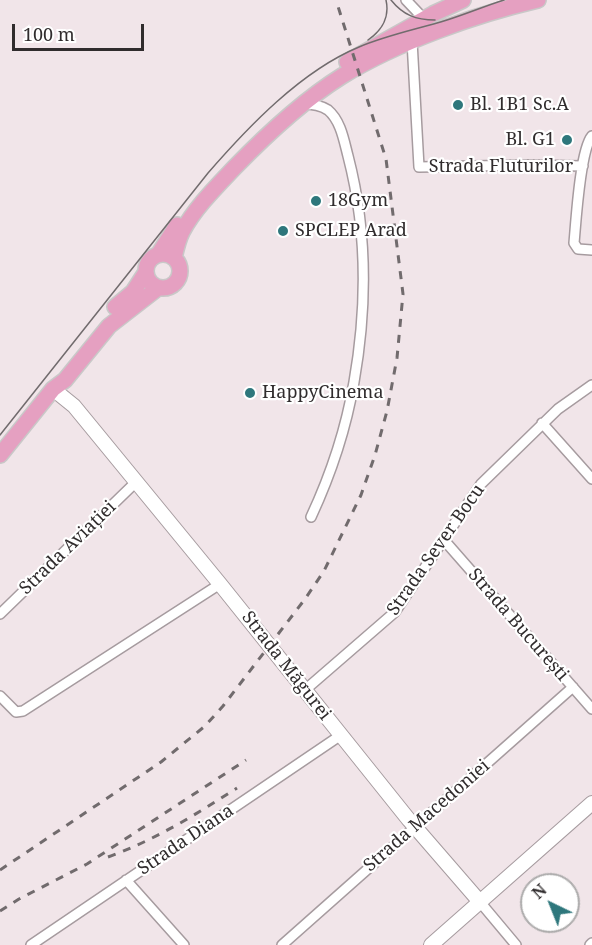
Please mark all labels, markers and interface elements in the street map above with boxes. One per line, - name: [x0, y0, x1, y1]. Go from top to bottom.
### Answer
- scale bar: [15, 12, 147, 50]
- text: 100 m: [23, 22, 75, 46]
- place label: Bl. 1B1 Sc.A: [470, 94, 569, 116]
- marker: Bl. 1B1 Sc.A: [451, 98, 465, 112]
- place label: Bl. G1: [506, 129, 555, 151]
- marker: Bl. G1: [560, 133, 574, 147]
- street label: Strada Fluturilor: [429, 156, 573, 178]
- place label: 18Gym: [328, 190, 388, 212]
- marker: 18Gym: [309, 194, 323, 208]
- place label: SPCLEP Arad: [295, 220, 407, 242]
- marker: SPCLEP Arad: [276, 224, 290, 238]
- place label: HappyCinema: [262, 382, 384, 404]
- marker: HappyCinema: [243, 386, 257, 400]
- street label: Strada Sever Bocu: [383, 480, 489, 620]
- street label: Strada Aviației: [15, 497, 121, 599]
- street label: Strada București: [463, 564, 573, 686]
- street label: Strada Măgurei: [237, 607, 335, 725]
- street label: Strada Macedoniei: [360, 755, 494, 877]
- street label: Strada Diana: [134, 800, 238, 880]
- north arrow: [520, 873, 580, 933]
- text: N: [527, 879, 551, 904]

